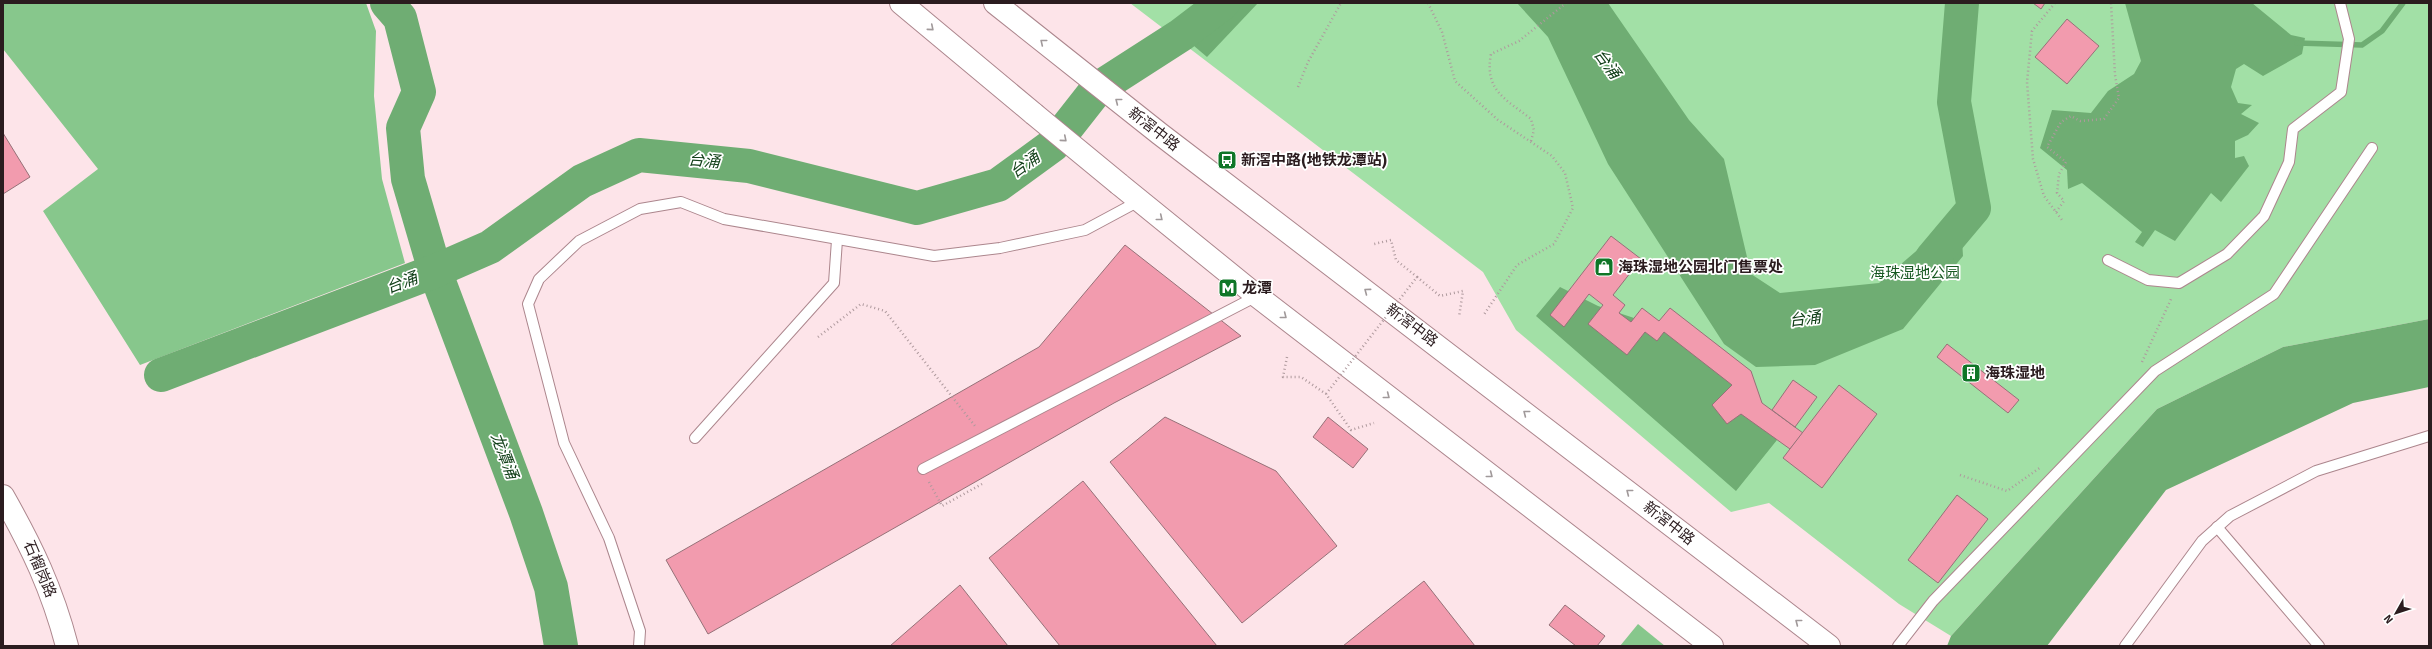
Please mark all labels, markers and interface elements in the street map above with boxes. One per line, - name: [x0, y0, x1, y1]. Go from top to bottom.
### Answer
- one-way arrow: [926, 23, 934, 30]
- one-way arrow: [1041, 39, 1048, 46]
- water label: 台涌: [1590, 45, 1626, 84]
- one-way arrow: [1116, 99, 1123, 106]
- street label: 新滘中路: [1125, 103, 1183, 155]
- one-way arrow: [1060, 134, 1067, 141]
- water label: 台涌: [1006, 146, 1045, 182]
- bus stop icon: 新滘中路(地铁龙潭站): [1216, 149, 1238, 171]
- water label: 台涌: [687, 150, 723, 173]
- place label: 新滘中路(地铁龙潭站): [1241, 151, 1387, 169]
- one-way arrow: [1156, 213, 1163, 220]
- shop icon: 海珠湿地公园北门售票处: [1593, 256, 1615, 278]
- place label: 海珠湿地公园北门售票处: [1618, 258, 1783, 276]
- park label: 海珠湿地公园: [1870, 264, 1960, 282]
- water label: 台涌: [383, 267, 422, 298]
- metro station icon: 龙潭: [1217, 277, 1239, 299]
- place label: 龙潭: [1242, 279, 1272, 297]
- one-way arrow: [1364, 289, 1371, 296]
- street label: 新滘中路: [1383, 300, 1441, 350]
- water label: 台涌: [1788, 307, 1824, 331]
- one-way arrow: [1279, 312, 1286, 319]
- building icon: 海珠湿地: [1960, 362, 1982, 384]
- place label: 海珠湿地: [1985, 364, 2045, 382]
- one-way arrow: [1382, 391, 1389, 398]
- one-way arrow: [1523, 410, 1530, 417]
- water label: 龙潭涌: [486, 430, 523, 484]
- one-way arrow: [1485, 470, 1492, 477]
- one-way arrow: [1626, 490, 1633, 497]
- street label: 新滘中路: [1640, 497, 1698, 549]
- street label: 石榴岗路: [20, 538, 60, 600]
- north arrow: [2376, 593, 2416, 633]
- text: N: [2381, 612, 2396, 626]
- one-way arrow: [1796, 620, 1803, 627]

